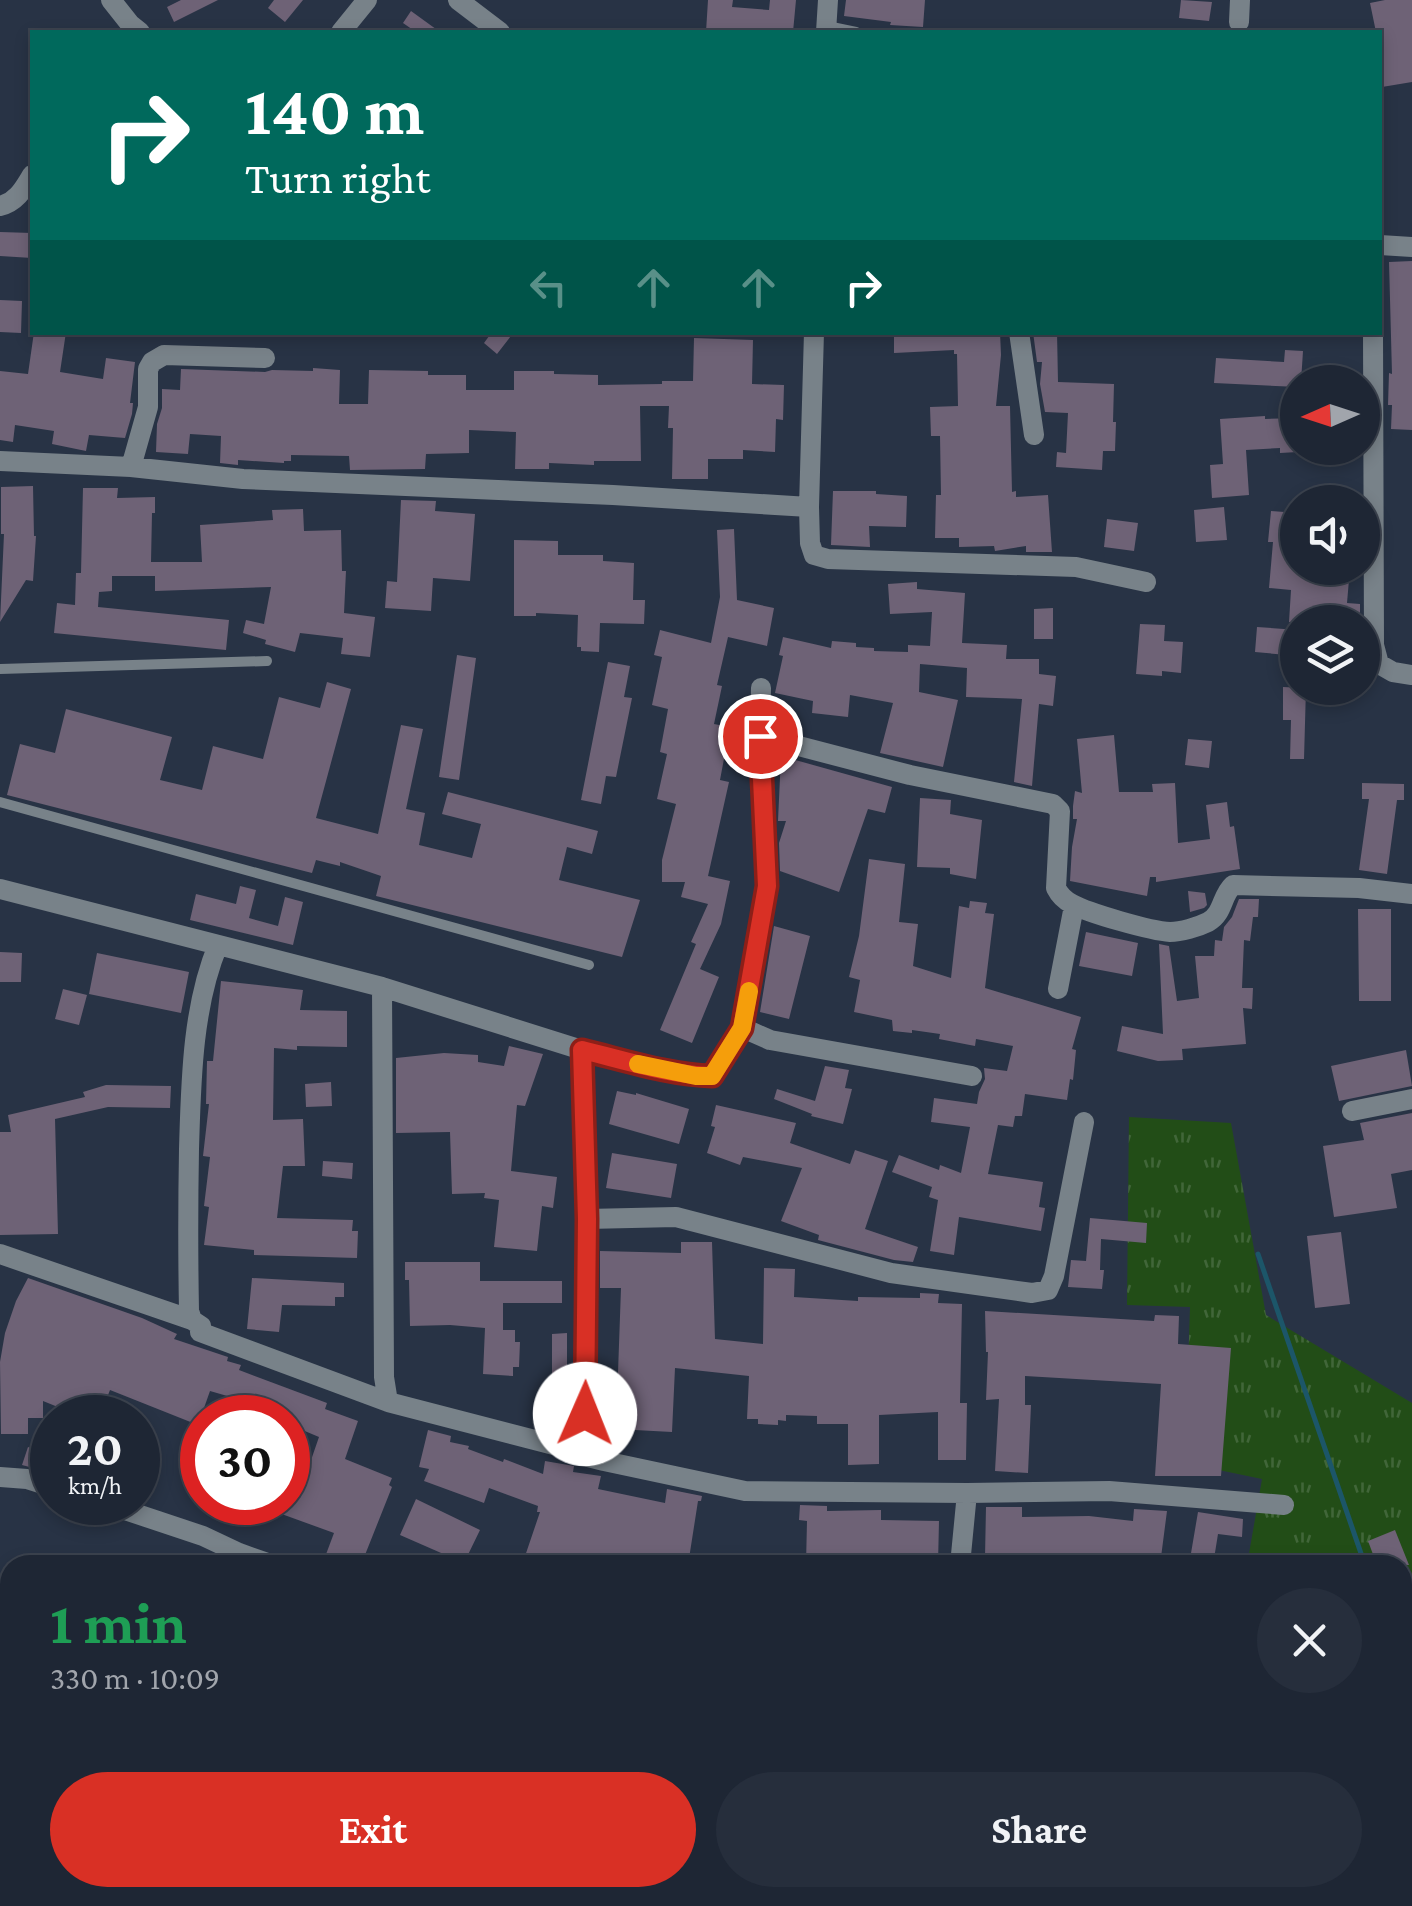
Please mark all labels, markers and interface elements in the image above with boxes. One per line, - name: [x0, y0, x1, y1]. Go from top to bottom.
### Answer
- icon: right: [80, 70, 210, 200]
- text: 140 m: [245, 71, 424, 149]
- text: Turn right: [245, 153, 430, 203]
- icon: left: [521, 260, 576, 315]
- icon: ahead: [626, 260, 681, 315]
- icon: ahead: [731, 260, 786, 315]
- icon: right: [836, 260, 891, 315]
- north arrow: [1280, 365, 1380, 465]
- map controls: [1280, 365, 1380, 705]
- button: sound: [1280, 485, 1380, 585]
- button: layers: [1280, 605, 1380, 705]
- pin: [718, 694, 803, 779]
- icon: arrive: [733, 709, 788, 764]
- position arrow: [533, 1362, 637, 1466]
- speed limit sign: 30: [180, 1395, 310, 1525]
- text: 20: [67, 1420, 123, 1476]
- text: km/h: [68, 1472, 122, 1499]
- button: close: [1257, 1588, 1362, 1693]
- text: 1 min: [50, 1589, 187, 1656]
- text: 330 m · 10:09: [50, 1660, 220, 1696]
- button: Exit: [50, 1772, 696, 1887]
- button: Share: [716, 1772, 1362, 1887]

